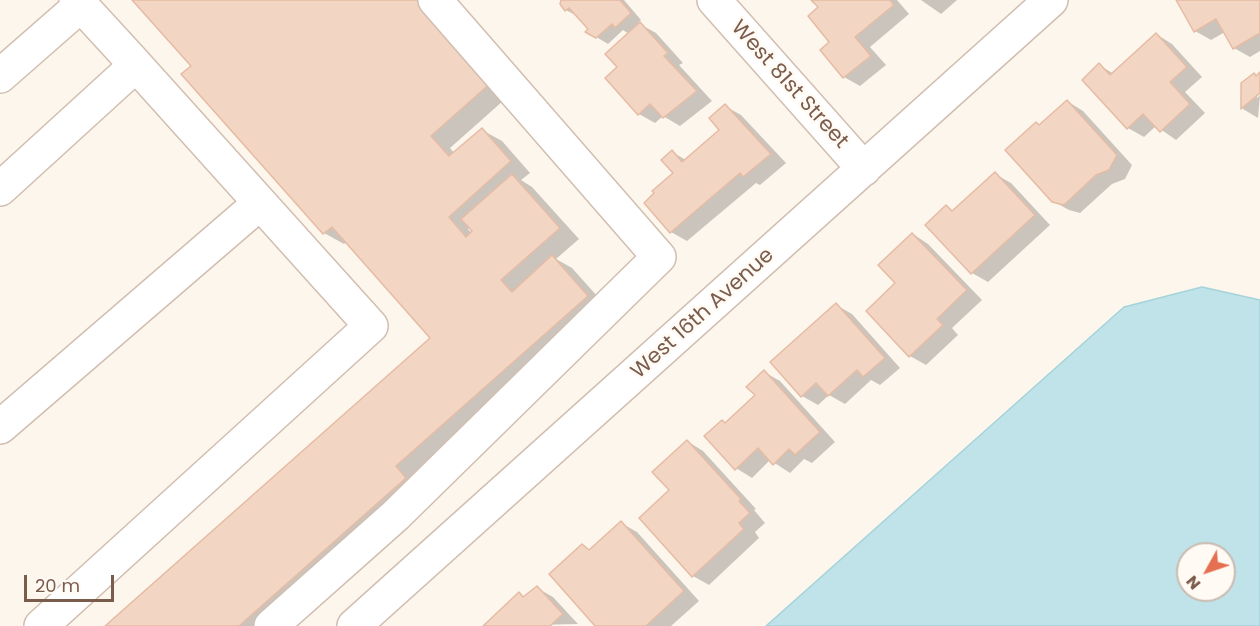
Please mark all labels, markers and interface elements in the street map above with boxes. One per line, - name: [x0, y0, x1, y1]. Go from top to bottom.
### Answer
- street label: West 81st Street: [725, 16, 853, 154]
- street label: West 16th Avenue: [626, 243, 780, 385]
- north arrow: [1176, 542, 1236, 602]
- scale bar: [27, 563, 117, 601]
- text: N: [1181, 571, 1206, 595]
- text: 20 m: [35, 573, 80, 598]

